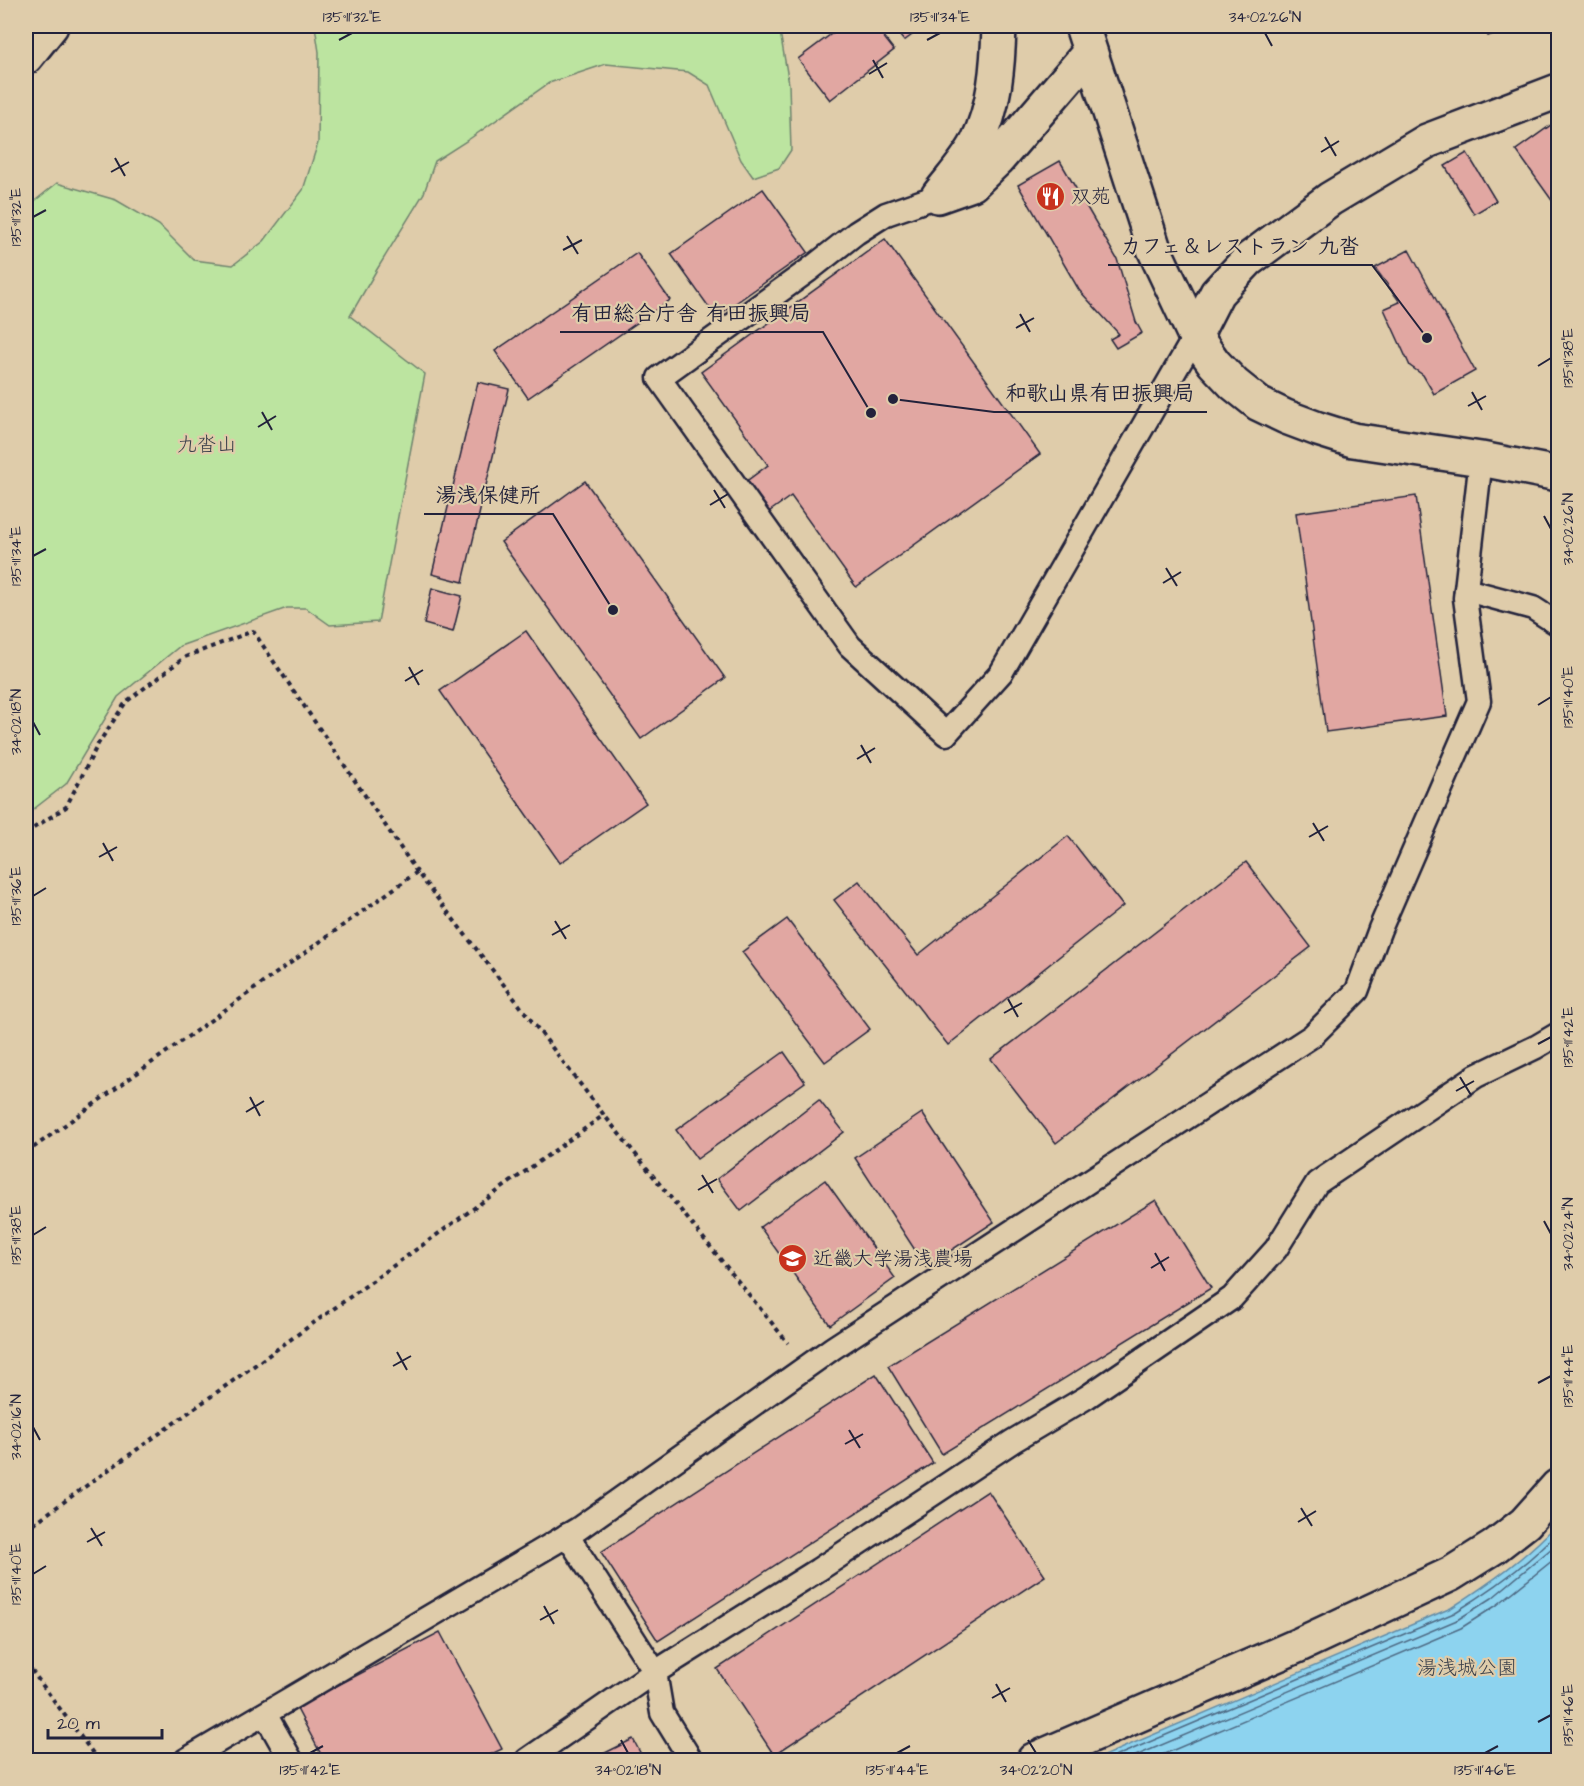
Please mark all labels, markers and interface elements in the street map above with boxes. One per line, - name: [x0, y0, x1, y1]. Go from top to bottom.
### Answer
- text: 135°11'32"E: [323, 7, 381, 28]
- text: 135°11'34"E: [910, 7, 970, 28]
- text: 34°02'26"N: [1229, 7, 1301, 28]
- restaurant icon: 双苑: [1034, 180, 1066, 212]
- place label: 双苑: [1071, 183, 1111, 211]
- text: 135°11'32"E: [6, 188, 27, 246]
- callout: カフェ＆レストラン 九沓: [1108, 226, 1372, 265]
- text: カフェ＆レストラン 九沓: [1120, 232, 1360, 261]
- callout: 有田総合庁舎 有田振興局: [560, 293, 823, 332]
- text: 有田総合庁舎 有田振興局: [571, 299, 811, 328]
- text: 135°11'38"E: [1558, 328, 1579, 388]
- callout: 和歌山県有田振興局: [994, 373, 1207, 412]
- text: 和歌山県有田振興局: [1006, 379, 1195, 408]
- park label: 九沓山: [177, 431, 237, 459]
- callout: 湯浅保健所: [424, 475, 553, 514]
- text: 湯浅保健所: [436, 481, 541, 510]
- text: 34°02'26"N: [1558, 493, 1579, 565]
- text: 135°11'34"E: [6, 526, 27, 586]
- text: 135°11'40"E: [1558, 666, 1579, 728]
- text: 34°02'18"N: [6, 689, 27, 755]
- text: 135°11'36"E: [6, 866, 27, 926]
- text: 135°11'42"E: [1558, 1006, 1579, 1067]
- text: 34°02'24"N: [1558, 1197, 1579, 1271]
- text: 135°11'38"E: [6, 1205, 27, 1265]
- school or university icon: 近畿大学湯浅農場: [776, 1242, 808, 1274]
- place label: 近畿大学湯浅農場: [813, 1245, 973, 1273]
- text: 135°11'44"E: [1558, 1345, 1579, 1407]
- text: 34°02'16"N: [6, 1394, 27, 1460]
- text: 135°11'40"E: [6, 1543, 27, 1605]
- park label: 湯浅城公園: [1417, 1654, 1517, 1682]
- text: 135°11'46"E: [1558, 1684, 1579, 1746]
- scale bar: [48, 1702, 162, 1740]
- text: 20 m: [57, 1711, 100, 1736]
- text: 135°11'42"E: [280, 1760, 341, 1781]
- text: 34°02'18"N: [595, 1760, 661, 1781]
- text: 135°11'44"E: [866, 1760, 928, 1781]
- text: 34°02'20"N: [1000, 1760, 1072, 1781]
- text: 135°11'46"E: [1454, 1760, 1516, 1781]

